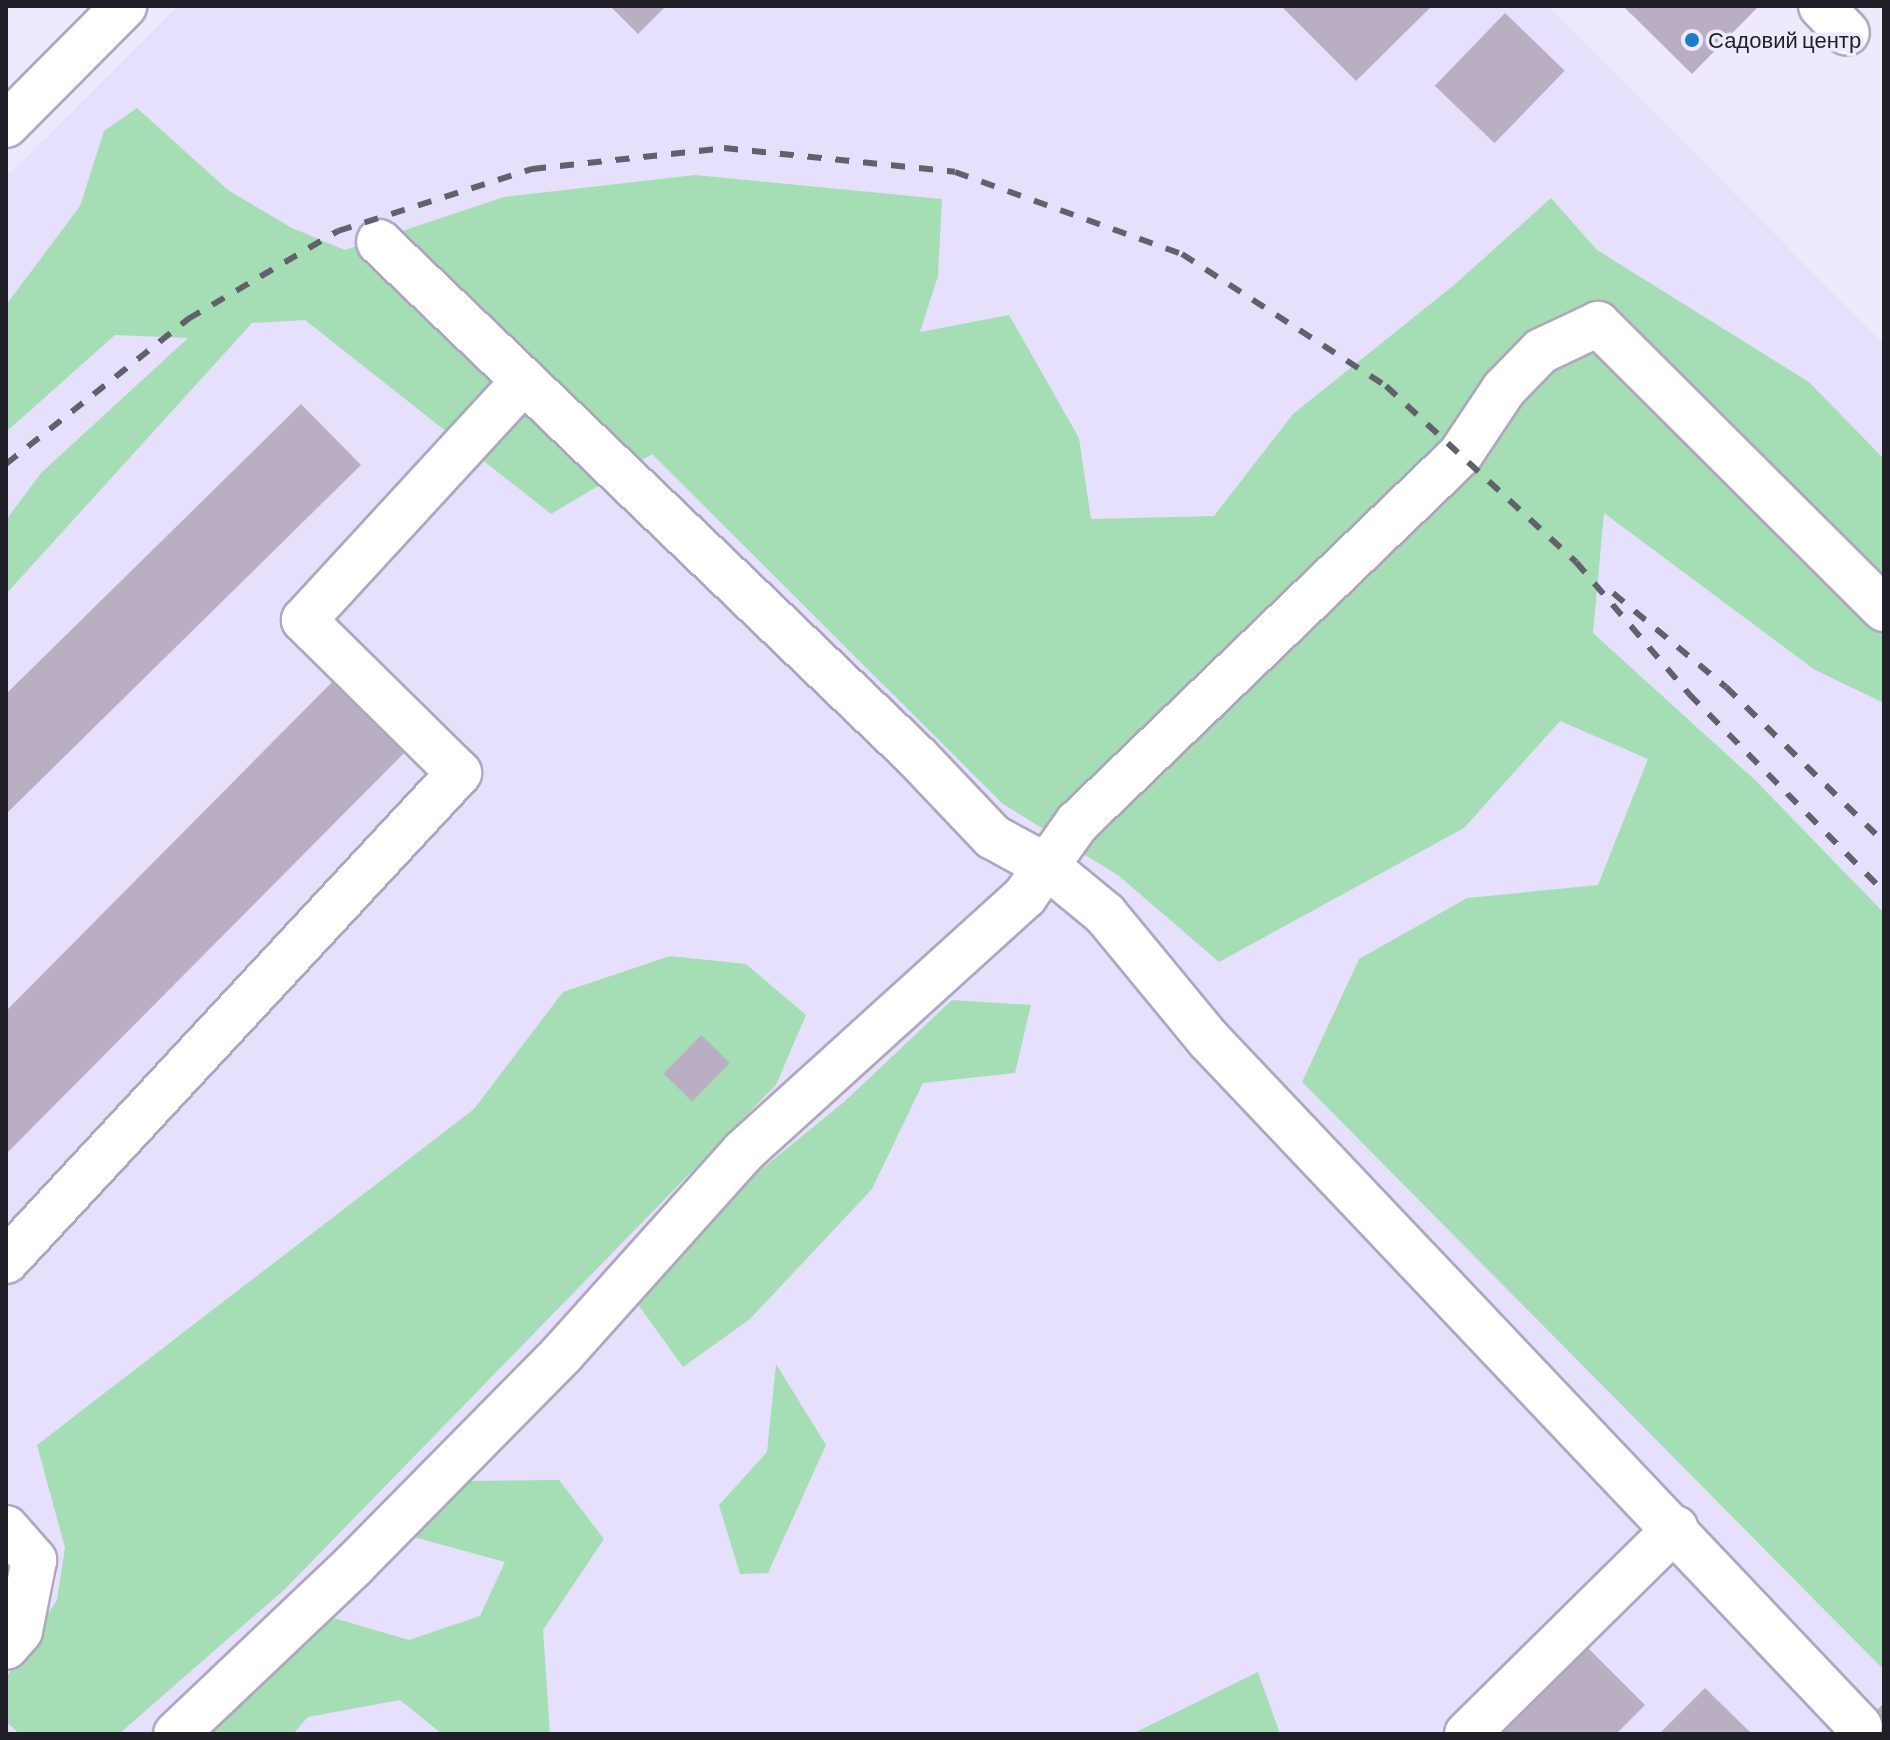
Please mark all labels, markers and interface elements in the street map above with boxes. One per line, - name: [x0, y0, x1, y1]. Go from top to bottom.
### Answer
- place label: Садовий центр: [1708, 27, 1861, 53]
- marker: Садовий центр: [1683, 31, 1701, 49]

